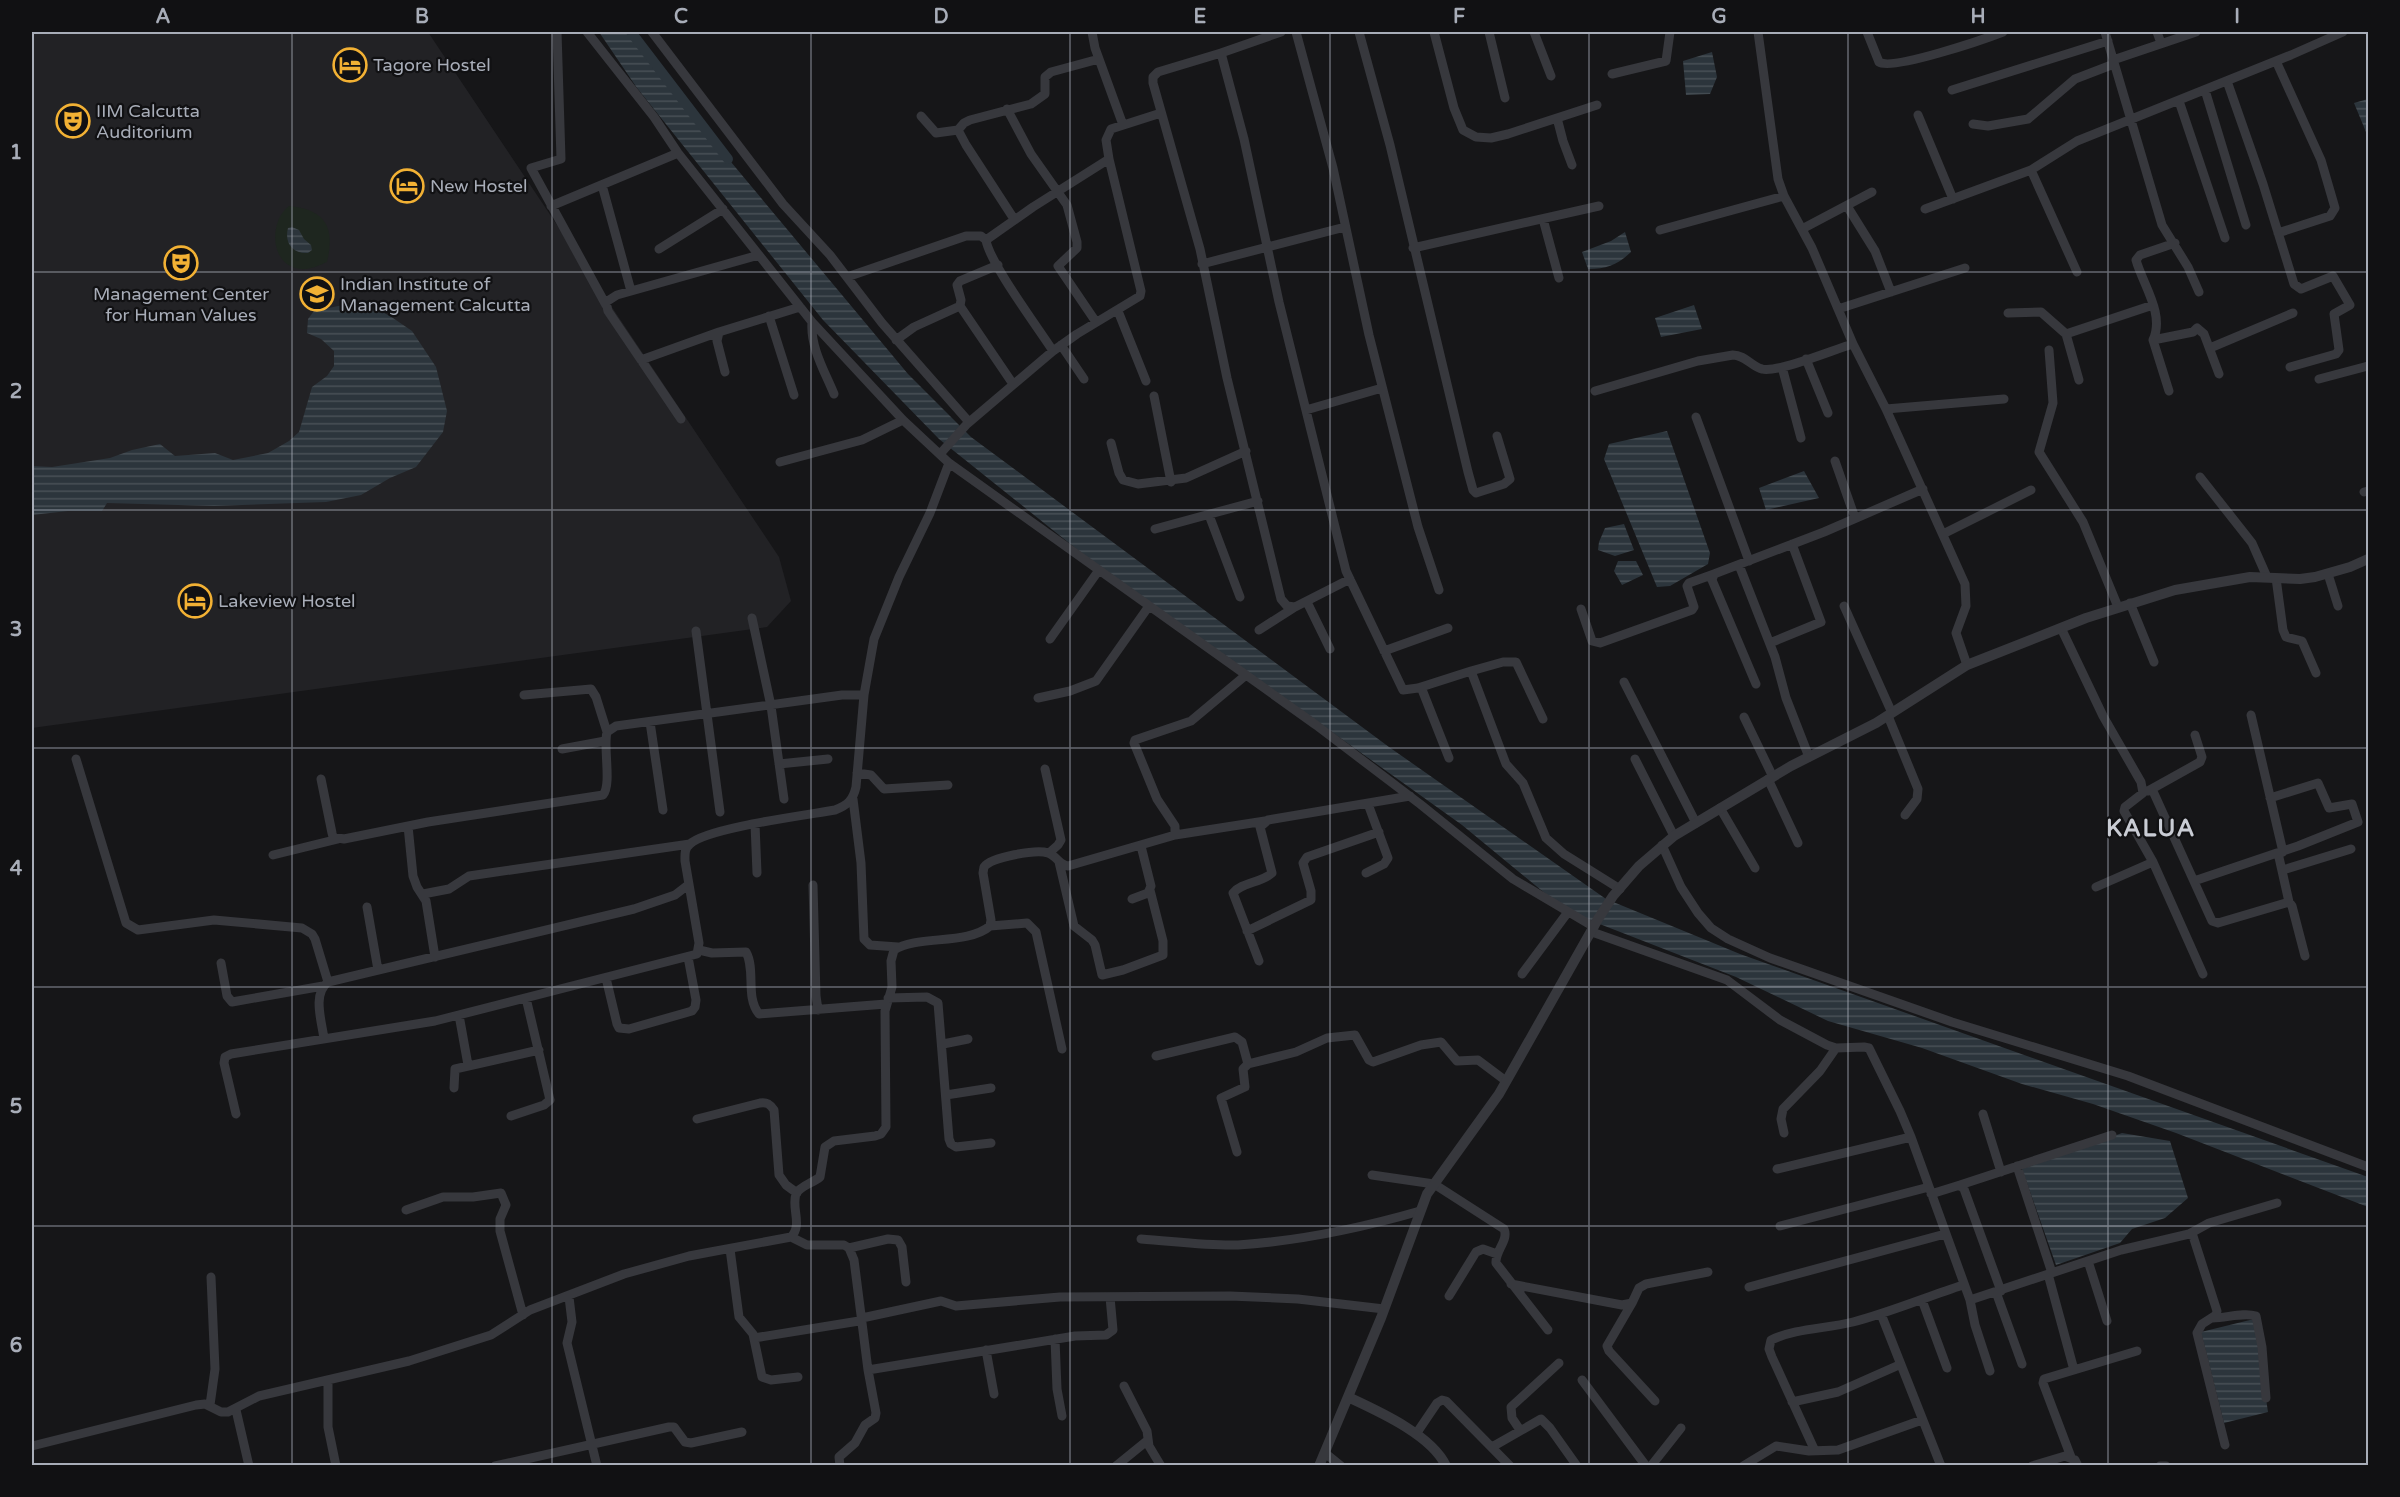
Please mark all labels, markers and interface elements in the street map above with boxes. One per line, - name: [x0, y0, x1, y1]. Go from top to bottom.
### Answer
- text: A: [156, 5, 171, 29]
- text: B: [415, 5, 429, 29]
- text: C: [674, 5, 688, 29]
- text: D: [933, 5, 949, 29]
- text: E: [1194, 5, 1207, 29]
- text: F: [1453, 5, 1465, 29]
- text: G: [1711, 5, 1727, 29]
- text: H: [1970, 5, 1986, 29]
- text: I: [2234, 5, 2240, 29]
- hotel icon: Tagore Hostel: [332, 47, 368, 83]
- place label: Tagore Hostel: [373, 54, 491, 76]
- place label: IIM Calcutta Auditorium: [96, 100, 200, 143]
- theatre icon: IIM Calcutta Auditorium: [55, 103, 91, 139]
- text: 1: [10, 141, 22, 165]
- hotel icon: New Hostel: [389, 168, 425, 204]
- place label: New Hostel: [430, 175, 528, 197]
- theatre icon: Management Center for Human Values: [163, 245, 199, 281]
- place label: Indian Institute of Management Calcutta: [340, 273, 531, 316]
- school or university icon: Indian Institute of Management Calcutta: [299, 276, 335, 312]
- place label: Management Center for Human Values: [93, 283, 269, 326]
- text: 2: [10, 380, 22, 404]
- hotel icon: Lakeview Hostel: [177, 583, 213, 619]
- place label: Lakeview Hostel: [218, 590, 356, 612]
- text: 3: [10, 618, 22, 642]
- district label: KALUA: [2106, 814, 2196, 843]
- text: 4: [10, 857, 23, 881]
- text: 5: [10, 1095, 22, 1119]
- text: 6: [10, 1334, 22, 1358]

